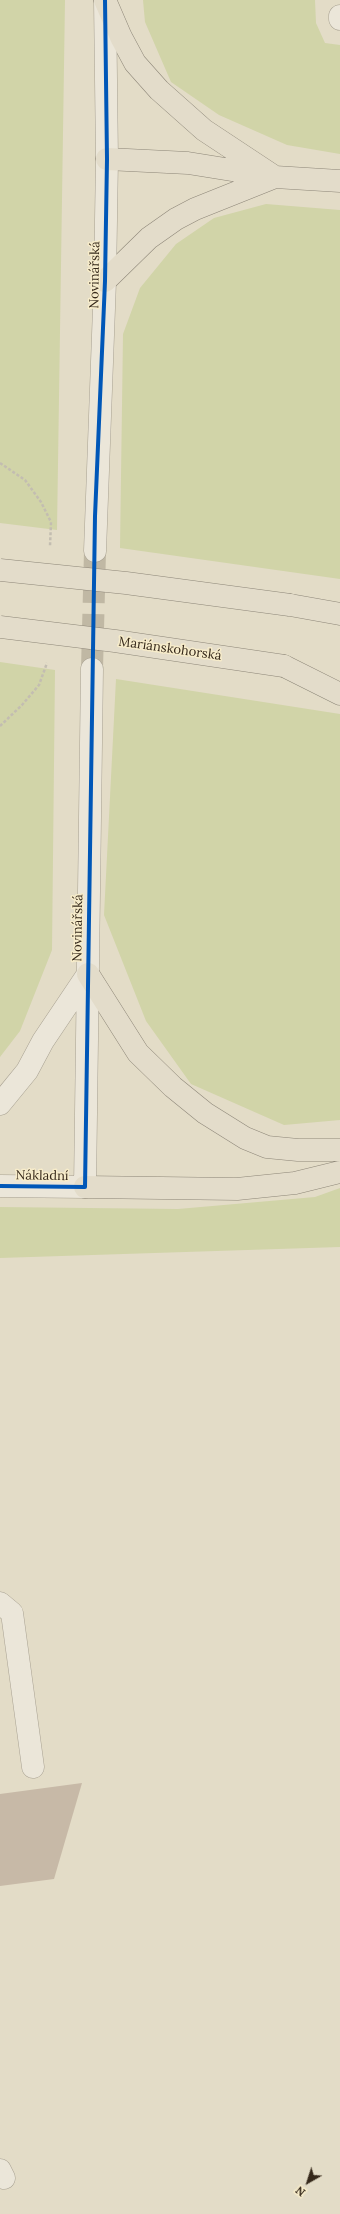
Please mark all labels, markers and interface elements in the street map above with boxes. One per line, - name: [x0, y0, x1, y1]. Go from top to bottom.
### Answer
- street label: Novinářská: [87, 241, 103, 309]
- street label: Mariánskohorská: [118, 634, 222, 664]
- street label: Novinářská: [70, 894, 86, 962]
- street label: Nákladní: [15, 1168, 69, 1184]
- north arrow: [288, 2162, 328, 2202]
- text: N: [293, 2183, 308, 2199]

